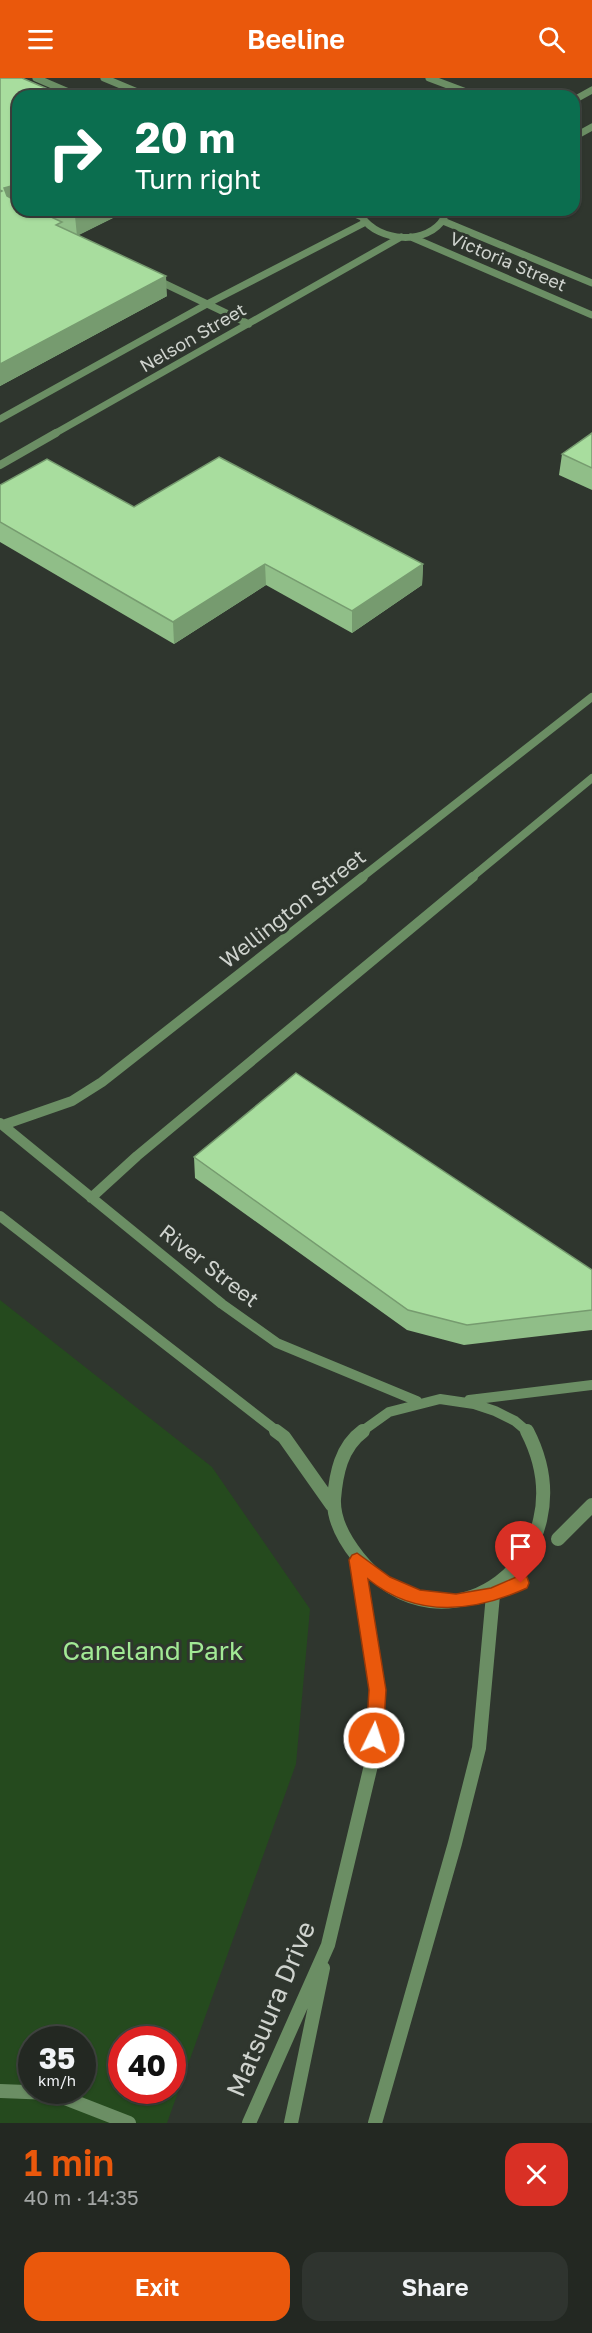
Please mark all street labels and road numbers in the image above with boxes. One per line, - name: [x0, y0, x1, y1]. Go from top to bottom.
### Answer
- street label: Victoria Street: [447, 227, 570, 296]
- street label: Nelson Street: [135, 298, 250, 376]
- street label: Wellington Street: [214, 843, 370, 973]
- street label: River Street: [155, 1218, 265, 1312]
- street label: Matsuura Drive: [220, 1916, 322, 2101]

